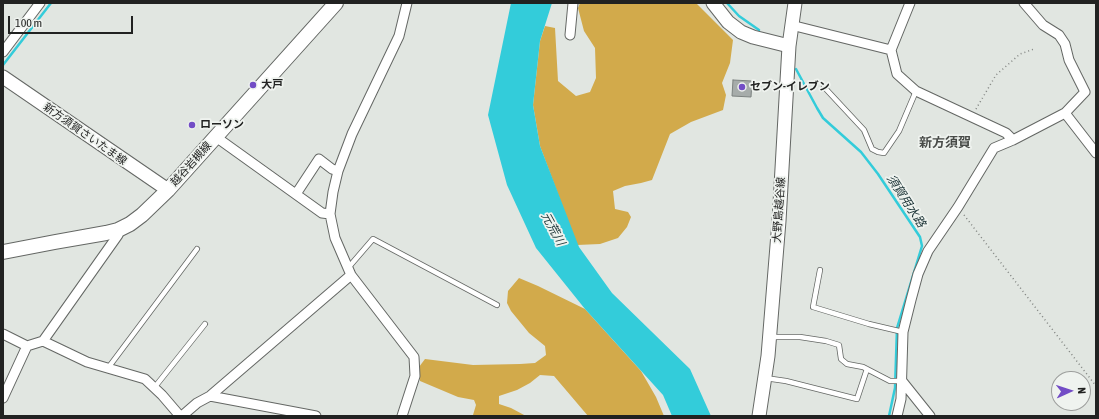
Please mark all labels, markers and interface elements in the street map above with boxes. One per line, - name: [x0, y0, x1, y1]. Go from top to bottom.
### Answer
- scale bar: [10, 8, 135, 34]
- text: 100 m: [15, 16, 42, 30]
- place label: 大戸: [261, 78, 283, 92]
- marker: 大戸: [248, 80, 258, 90]
- place label: セブン-イレブン: [750, 80, 830, 94]
- marker: セブン-イレブン: [737, 82, 747, 92]
- street label: 新方須賀さいたま線: [41, 100, 129, 168]
- place label: ローソン: [200, 118, 244, 132]
- marker: ローソン: [187, 120, 197, 130]
- district label: 新方須賀: [919, 135, 971, 151]
- street label: 越谷岩槻線: [168, 139, 214, 189]
- water label: 須賀用水路: [884, 172, 928, 230]
- street label: 大野島越谷線: [770, 177, 788, 243]
- water label: 元荒川: [538, 210, 568, 248]
- north arrow: [1051, 371, 1091, 411]
- text: N: [1076, 387, 1088, 394]

